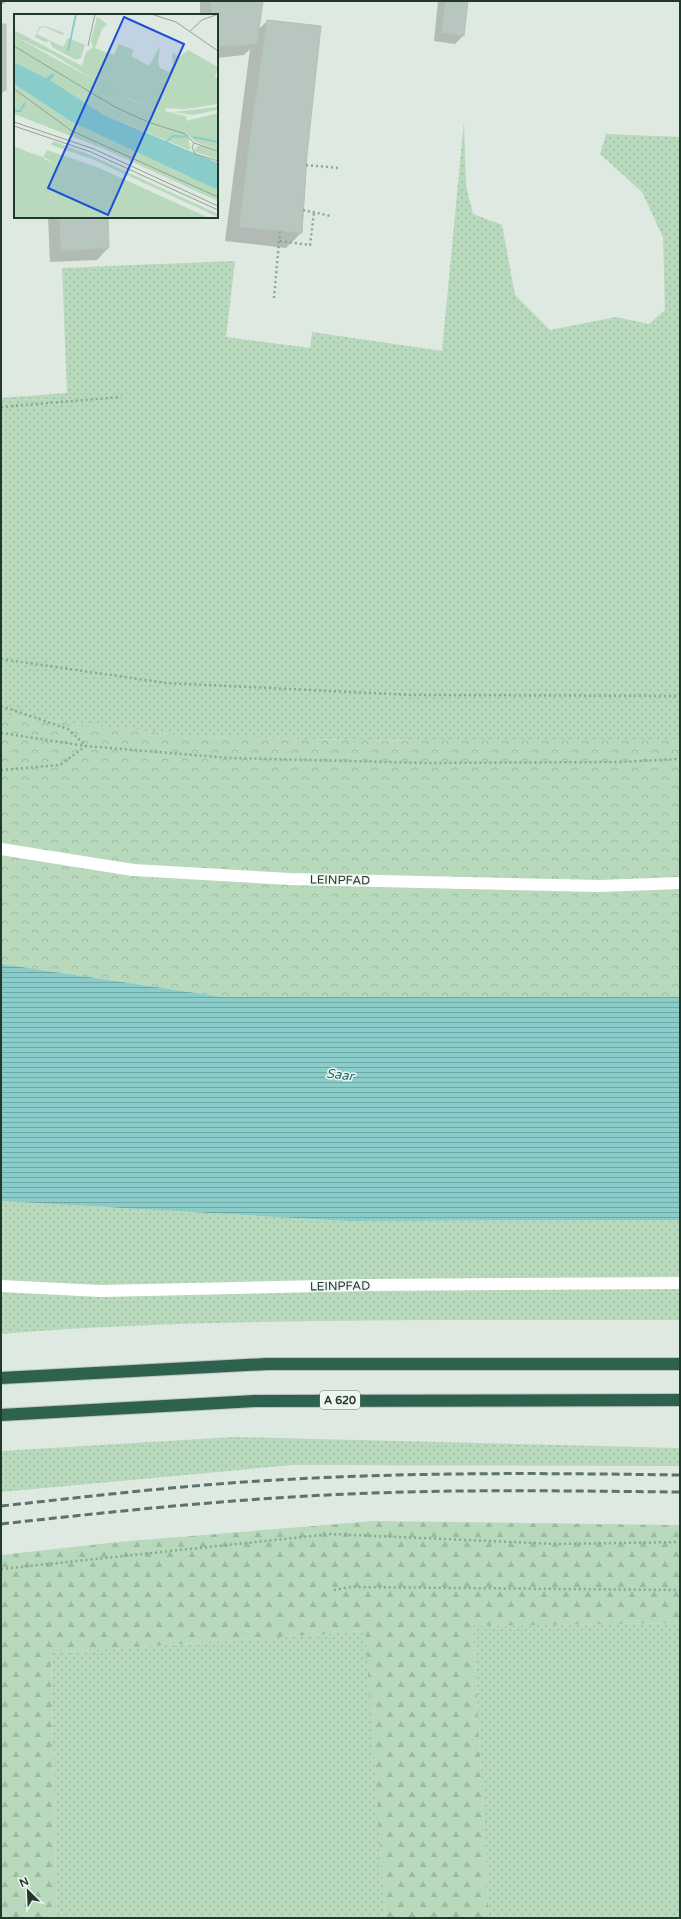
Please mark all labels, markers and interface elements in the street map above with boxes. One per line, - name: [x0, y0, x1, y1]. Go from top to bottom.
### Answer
- inset map: [14, 14, 218, 218]
- street label: LEINPFAD: [310, 872, 370, 888]
- water label: Saar: [325, 1066, 356, 1085]
- street label: LEINPFAD: [310, 1278, 370, 1294]
- road number: A 620: [320, 1391, 360, 1409]
- north arrow: [8, 1871, 48, 1911]
- text: N: [17, 1875, 31, 1890]

